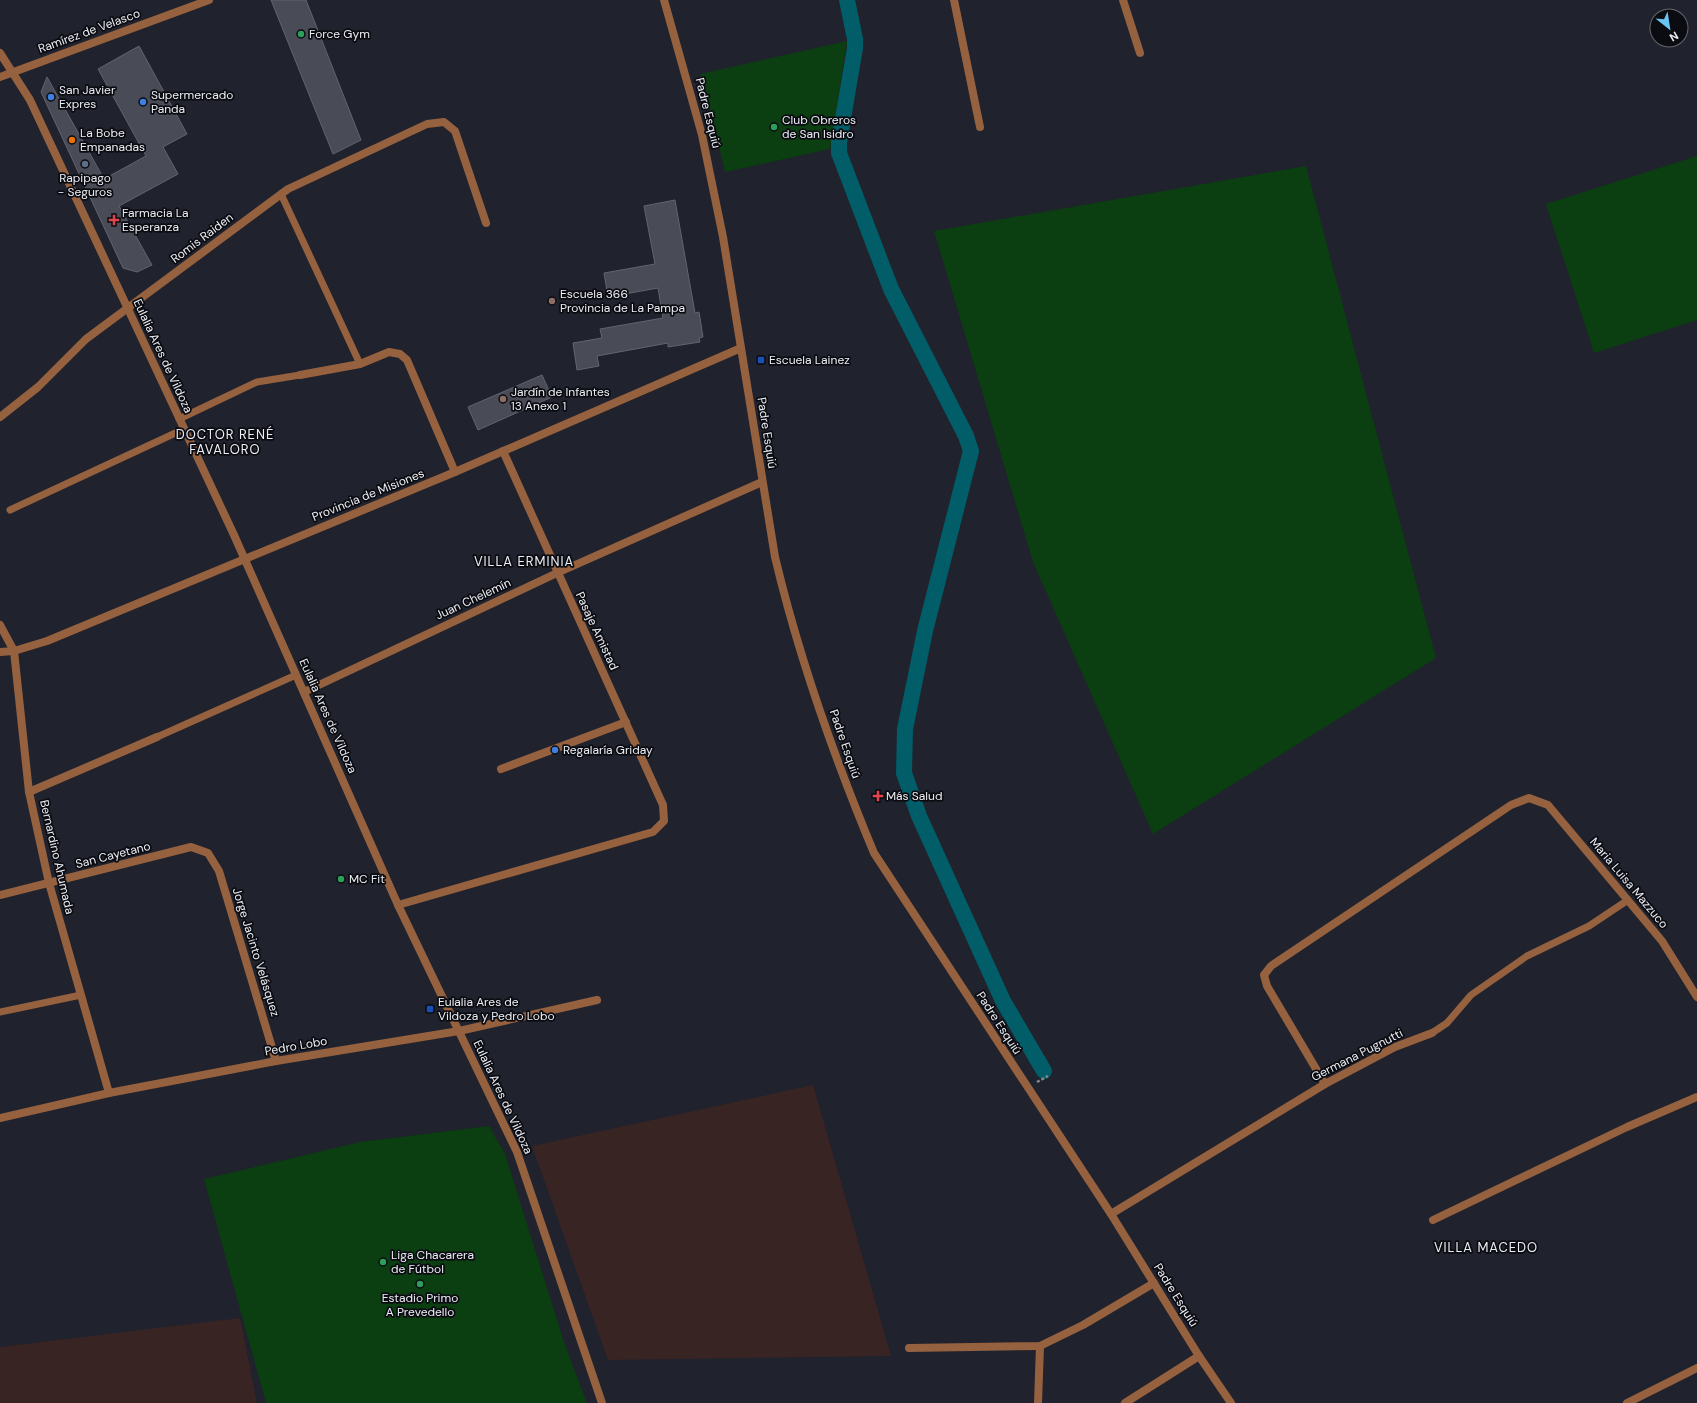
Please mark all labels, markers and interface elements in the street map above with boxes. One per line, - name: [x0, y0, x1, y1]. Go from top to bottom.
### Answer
- street label: Ramírez de Velasco: [36, 5, 142, 57]
- north arrow: [1649, 8, 1689, 48]
- place label: Force Gym: [309, 26, 370, 42]
- marker: Force Gym: [296, 29, 306, 39]
- text: N: [1667, 29, 1681, 45]
- street label: Padre Esquiú: [692, 76, 724, 150]
- place label: San Javier Expres: [59, 82, 116, 112]
- place label: Supermercado Panda: [151, 87, 233, 117]
- marker: San Javier Expres: [46, 92, 56, 102]
- marker: Supermercado Panda: [138, 97, 148, 107]
- place label: Club Obreros de San Isidro: [782, 112, 856, 142]
- marker: Club Obreros de San Isidro: [769, 122, 779, 132]
- place label: La Bobe Empanadas: [80, 125, 145, 155]
- marker: La Bobe Empanadas: [67, 135, 77, 145]
- marker: Rapipago - Seguros: [80, 159, 90, 169]
- place label: Rapipago - Seguros: [58, 170, 112, 200]
- place label: Farmacia La Esperanza: [122, 205, 189, 235]
- street label: Romis Raiden: [168, 209, 237, 267]
- marker: Farmacia La Esperanza: [109, 215, 119, 225]
- place label: Escuela 366 Provincia de La Pampa: [560, 286, 685, 316]
- street label: Eulalia Ares de Vildoza: [130, 296, 196, 416]
- marker: Escuela 366 Provincia de La Pampa: [547, 296, 557, 306]
- place label: Escuela Lainez: [769, 352, 850, 368]
- marker: Escuela Lainez: [756, 355, 766, 365]
- place label: Jardín de Infantes 13 Anexo 1: [511, 384, 610, 414]
- marker: Jardín de Infantes 13 Anexo 1: [498, 394, 508, 404]
- street label: Padre Esquiú: [753, 396, 781, 470]
- district label: DOCTOR RENÉ FAVALORO: [176, 425, 274, 458]
- street label: Provincia de Misiones: [309, 465, 427, 525]
- district label: VILLA ERMINIA: [474, 553, 574, 570]
- street label: Juan Chelemín: [433, 574, 513, 623]
- street label: Pasaje Amistad: [572, 589, 622, 673]
- street label: Eulalia Ares de Vildoza: [295, 656, 361, 776]
- street label: Padre Esquiú: [826, 707, 864, 781]
- place label: Regalaría Griday: [563, 742, 653, 758]
- marker: Regalaría Griday: [550, 745, 560, 755]
- place label: Más Salud: [886, 788, 942, 804]
- marker: Más Salud: [873, 791, 883, 801]
- street label: Bernardino Ahumada: [36, 798, 78, 916]
- street label: Maria Luisa Mazzuco: [1586, 834, 1672, 932]
- street label: San Cayetano: [74, 838, 152, 872]
- place label: MC Fit: [349, 871, 385, 887]
- marker: MC Fit: [336, 874, 346, 884]
- street label: Jorge Jacinto Velásquez: [229, 886, 283, 1018]
- street label: Padre Esquiú: [973, 988, 1025, 1058]
- place label: Eulalia Ares de Vildoza y Pedro Lobo: [438, 994, 555, 1024]
- marker: Eulalia Ares de Vildoza y Pedro Lobo: [425, 1004, 435, 1014]
- street label: Germana Pugnutti: [1308, 1025, 1406, 1085]
- street label: Pedro Lobo: [263, 1033, 329, 1059]
- street label: Eulalia Ares de Vildoza: [470, 1037, 536, 1157]
- district label: VILLA MACEDO: [1434, 1239, 1538, 1256]
- place label: Liga Chacarera de Fútbol: [391, 1247, 474, 1277]
- marker: Liga Chacarera de Fútbol: [378, 1257, 388, 1267]
- street label: Padre Esquiú: [1150, 1260, 1202, 1330]
- marker: Estadio Primo A Prevedello: [415, 1279, 425, 1289]
- place label: Estadio Primo A Prevedello: [382, 1290, 458, 1320]

